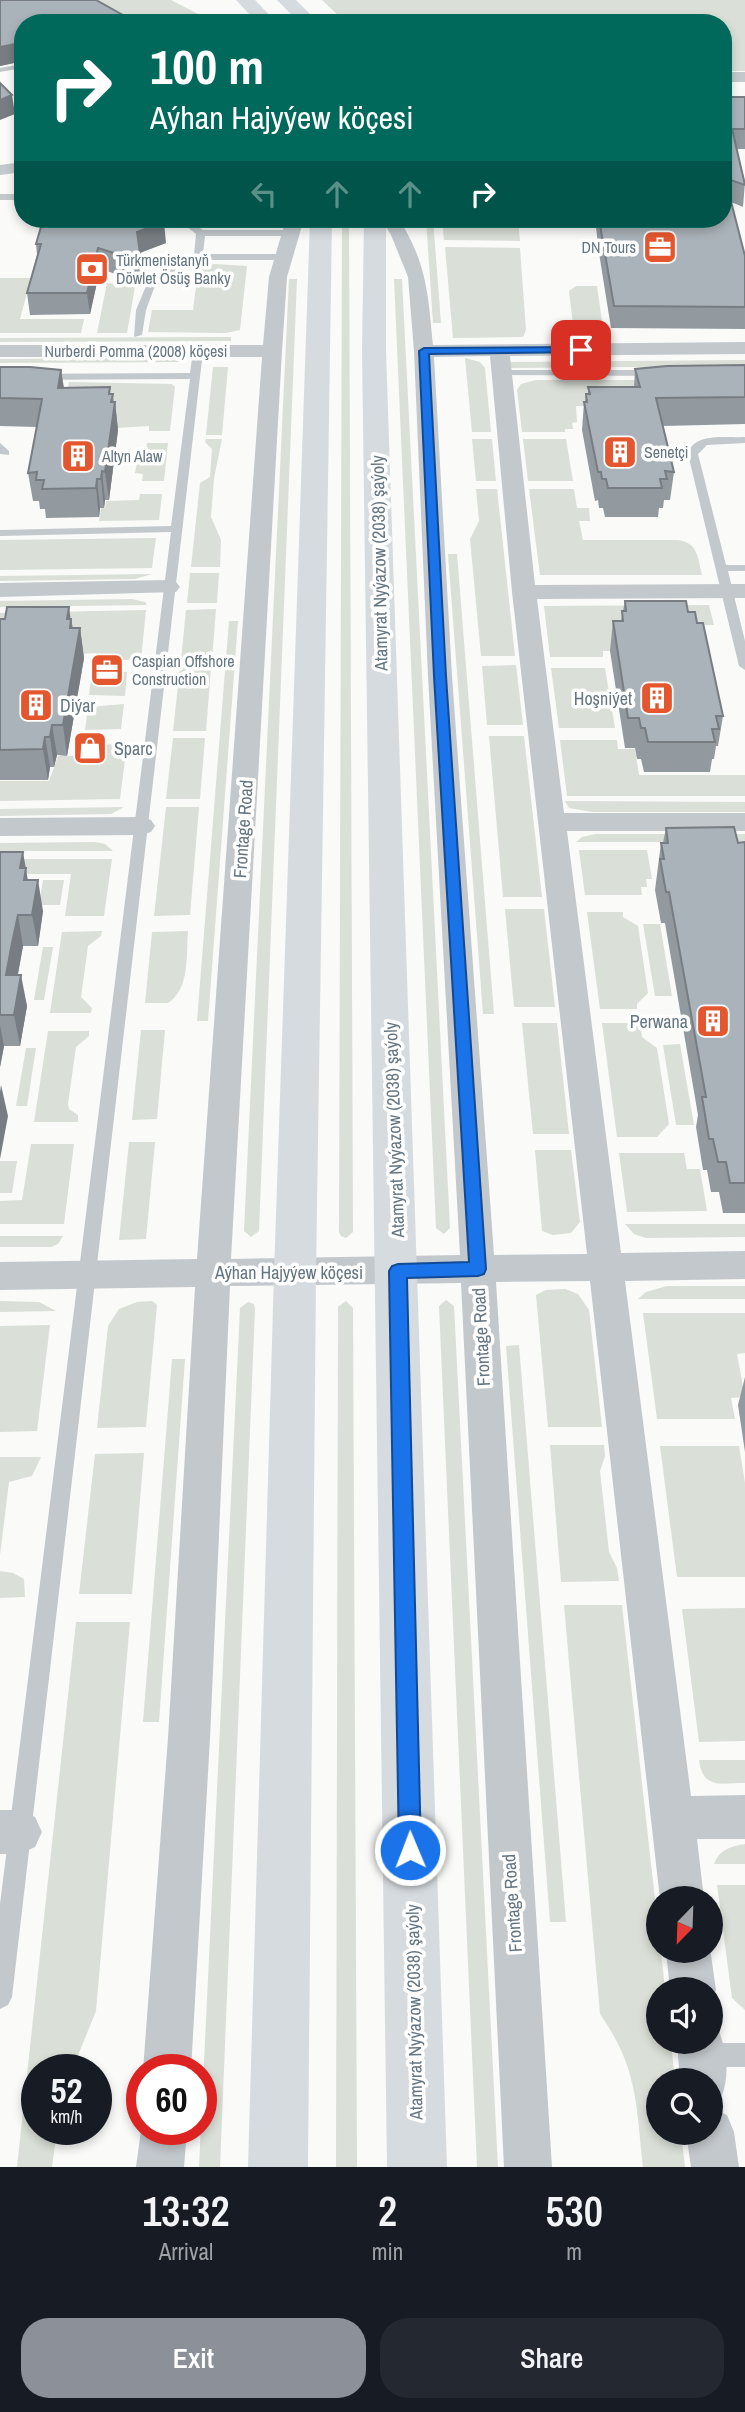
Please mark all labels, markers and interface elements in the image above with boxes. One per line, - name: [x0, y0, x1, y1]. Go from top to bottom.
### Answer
- text: 100 m: [150, 33, 264, 99]
- icon: right: [35, 42, 126, 133]
- text: Aýhan Hajyýew köçesi: [150, 96, 414, 139]
- icon: left: [245, 175, 283, 213]
- icon: ahead: [318, 175, 356, 213]
- icon: ahead: [391, 175, 429, 213]
- icon: right: [464, 175, 502, 213]
- office icon: DN Tours: [641, 228, 679, 266]
- place label: DN Tours: [582, 236, 636, 258]
- place label: Türkmenistanyň Döwlet Ösüş Banky: [116, 249, 231, 289]
- bank icon: Türkmenistanyň Döwlet Ösüş Banky: [73, 250, 111, 288]
- pin: [551, 320, 611, 380]
- icon: arrive: [562, 331, 600, 369]
- street label: Nurberdi Pomma (2008) köçesi: [44, 340, 228, 362]
- building icon: Senetçi: [601, 433, 639, 471]
- building icon: Altyn Alaw: [59, 437, 97, 475]
- place label: Senetçi: [644, 441, 689, 463]
- place label: Altyn Alaw: [101, 445, 163, 467]
- street label: Atamyrat Nyýazow (2038) şaýoly: [365, 454, 393, 672]
- place label: Caspian Offshore Construction: [132, 650, 235, 690]
- office icon: Caspian Offshore Construction: [88, 651, 126, 689]
- building icon: Hoşniýet: [638, 679, 676, 717]
- building icon: Diýar: [17, 686, 55, 724]
- place label: Hoşniýet: [574, 686, 632, 711]
- place label: Diýar: [60, 693, 95, 718]
- shop icon: Sparc: [71, 729, 109, 767]
- place label: Sparc: [114, 736, 153, 761]
- street label: Frontage Road: [227, 779, 259, 879]
- building icon: Perwana: [694, 1002, 732, 1040]
- place label: Perwana: [630, 1009, 688, 1034]
- street label: Atamyrat Nyýazow (2038) şaýoly: [378, 1021, 410, 1239]
- street label: Aýhan Hajyýew köçesi: [214, 1260, 363, 1285]
- street label: Frontage Road: [466, 1287, 496, 1387]
- position arrow: [373, 1813, 447, 1887]
- street label: Frontage Road: [496, 1853, 528, 1953]
- north arrow: [646, 1886, 723, 1964]
- map controls: [646, 1886, 723, 2145]
- street label: Atamyrat Nyýazow (2038) şaýoly: [400, 1903, 428, 2121]
- button: sound: [646, 1977, 723, 2054]
- speed limit sign: 60: [126, 2054, 217, 2145]
- text: 52: [51, 2067, 82, 2114]
- button: search: [646, 2068, 723, 2145]
- text: km/h: [51, 2104, 83, 2129]
- text: 13:32: [142, 2183, 230, 2239]
- text: 2: [378, 2183, 397, 2239]
- text: 530: [545, 2183, 603, 2239]
- text: Arrival: [159, 2236, 213, 2267]
- text: min: [372, 2236, 403, 2267]
- text: m: [566, 2236, 582, 2267]
- button: Exit: [21, 2318, 366, 2398]
- button: Share: [380, 2318, 724, 2398]

